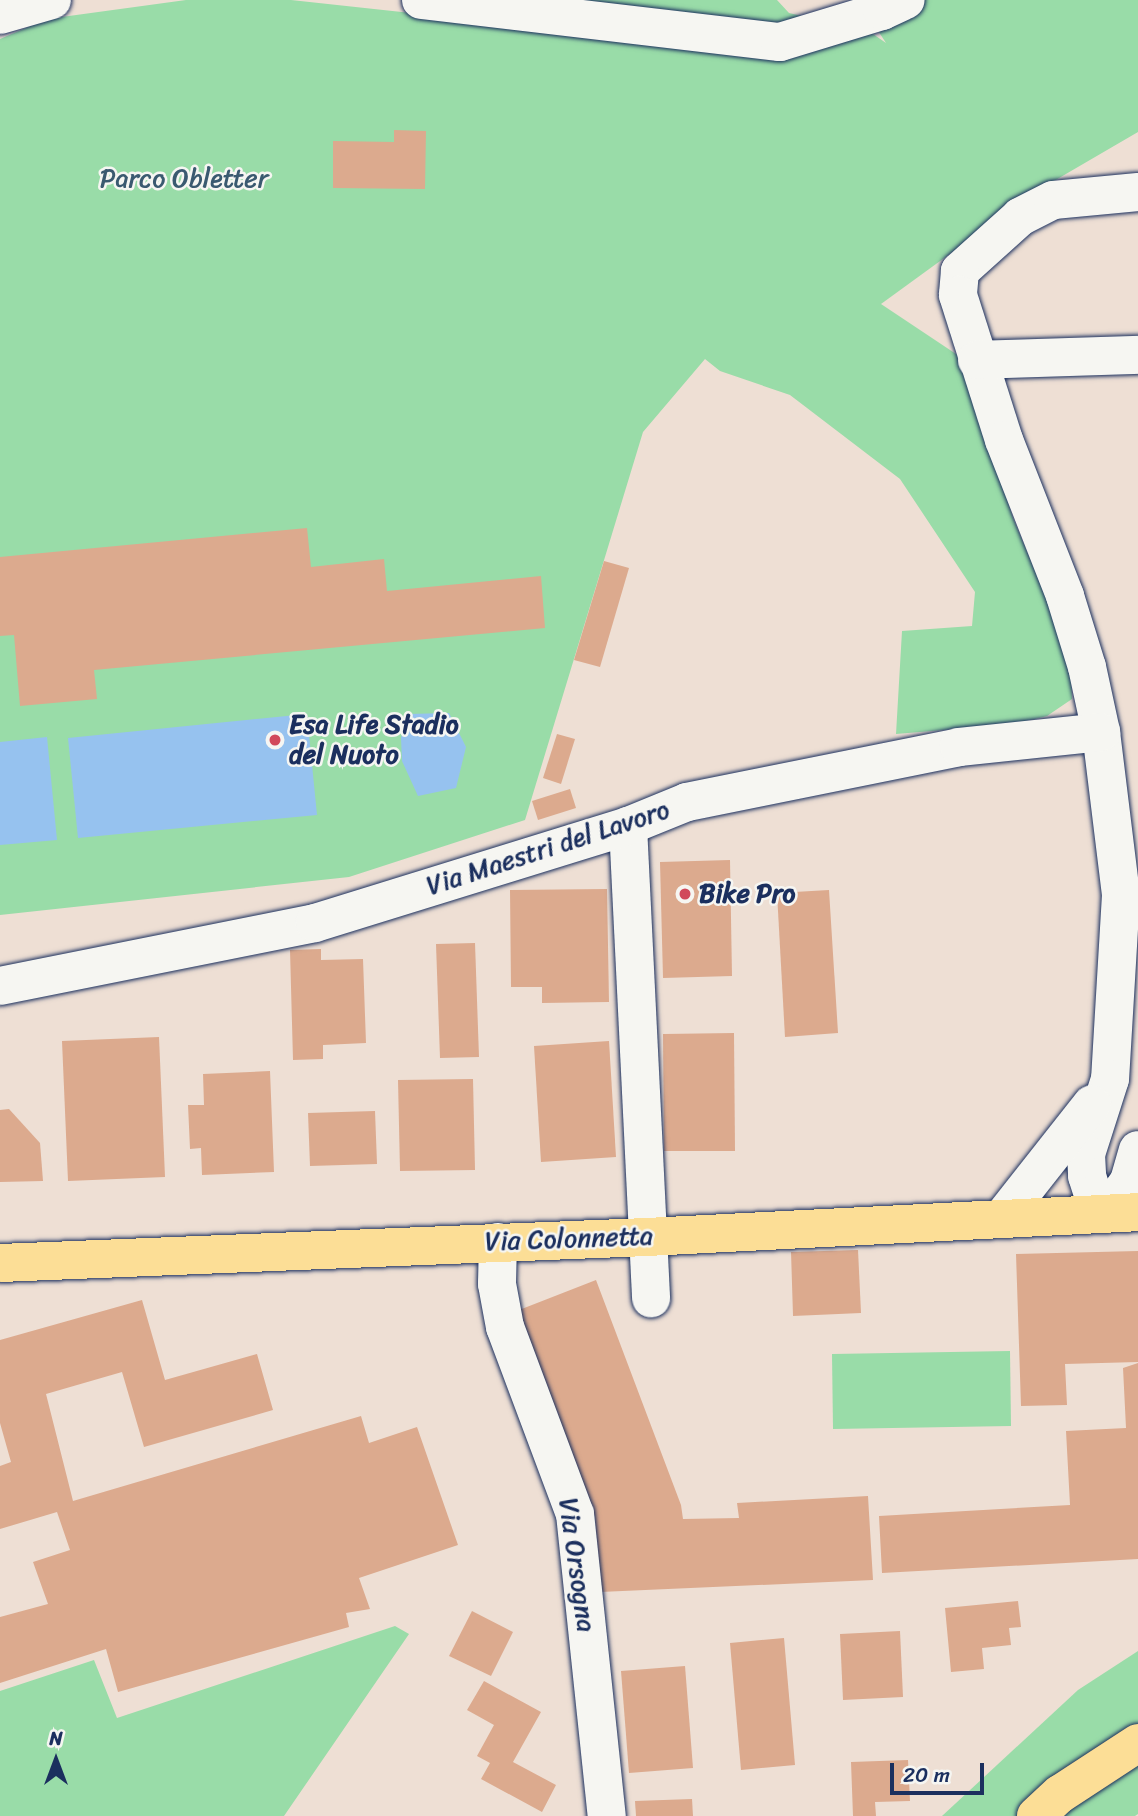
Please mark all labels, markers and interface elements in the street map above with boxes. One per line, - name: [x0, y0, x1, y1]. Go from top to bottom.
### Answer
- park label: Parco Obletter: [99, 163, 269, 195]
- place label: Esa Life Stadio del Nuoto: [289, 709, 461, 770]
- marker: Esa Life Stadio del Nuoto: [267, 732, 283, 748]
- street label: Via Maestri del Lavoro: [423, 794, 673, 902]
- place label: Bike Pro: [699, 878, 796, 910]
- marker: Bike Pro: [677, 886, 693, 902]
- street label: Via Colonnetta: [485, 1220, 653, 1258]
- street label: Via Orsogna: [552, 1496, 602, 1634]
- text: N: [49, 1722, 63, 1755]
- north arrow: [21, 1725, 91, 1795]
- scale bar: [893, 1750, 988, 1794]
- text: 20 m: [903, 1756, 950, 1794]

